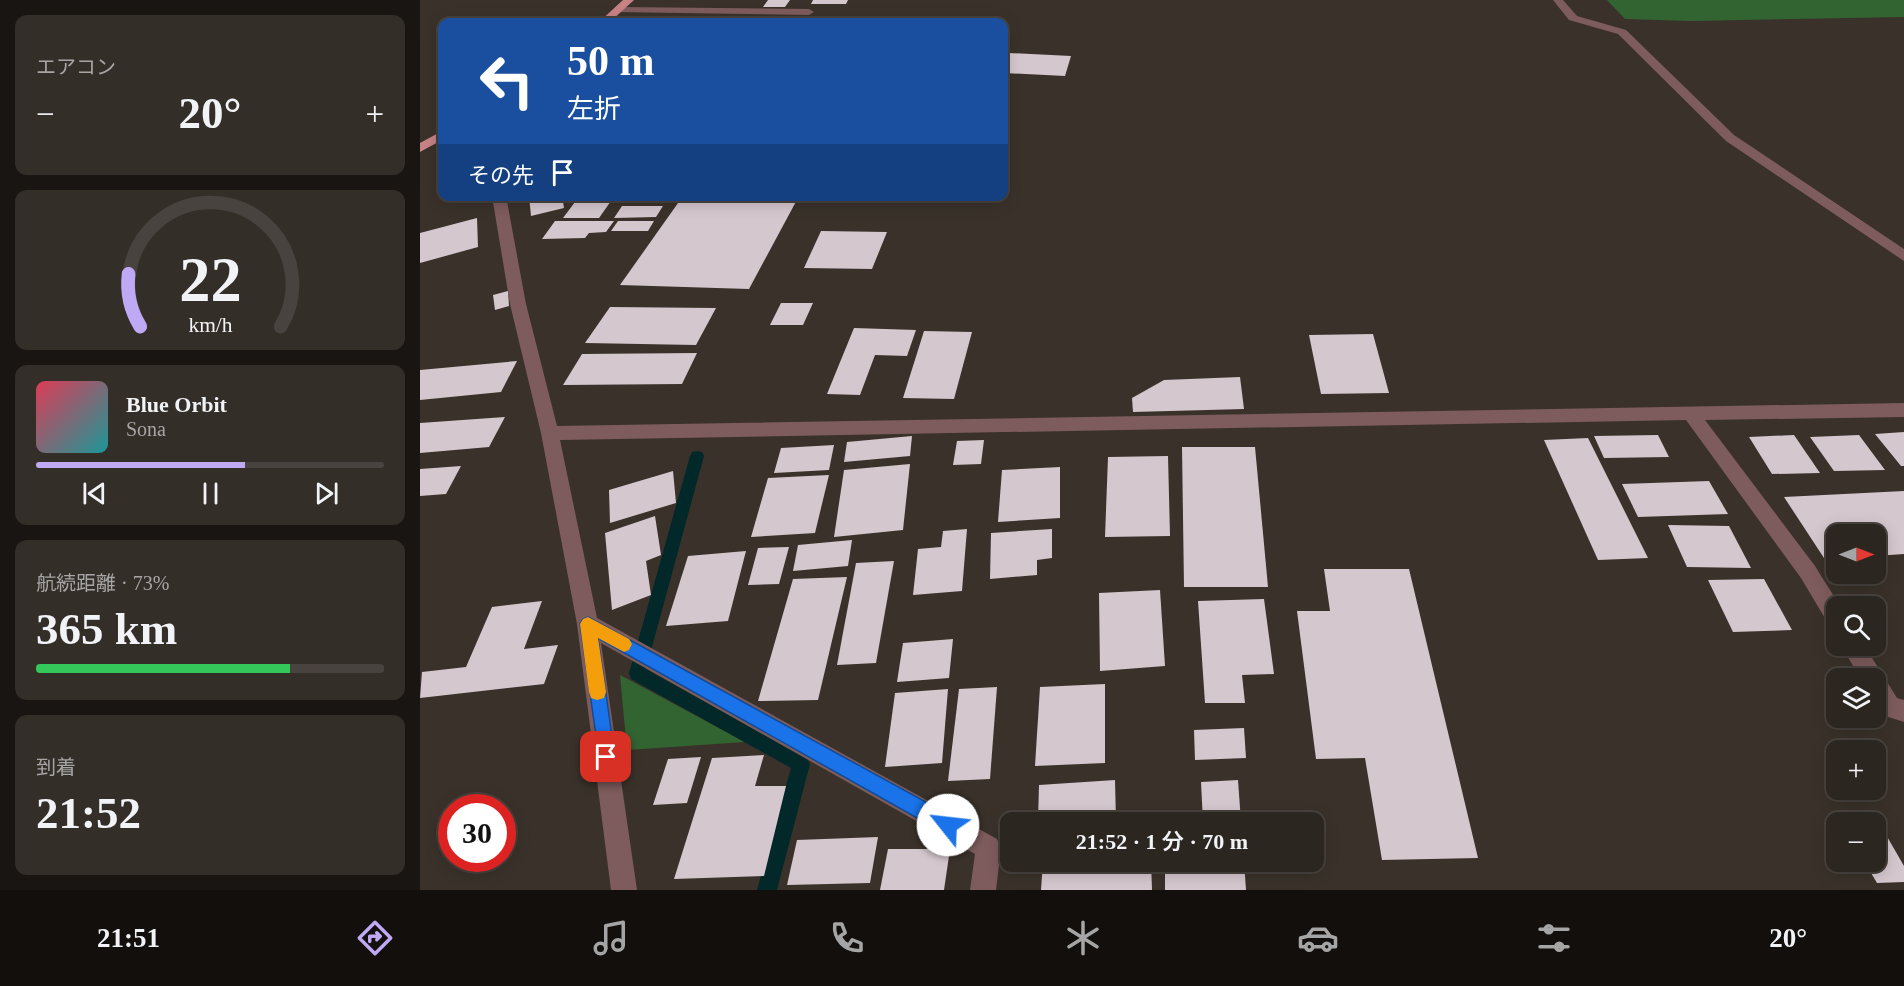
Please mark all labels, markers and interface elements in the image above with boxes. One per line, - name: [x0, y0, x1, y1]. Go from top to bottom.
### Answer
- text: 50 m: [567, 38, 655, 84]
- icon: left: [468, 42, 546, 120]
- text: エアコン: [36, 56, 116, 78]
- text: 20°: [179, 88, 242, 138]
- text: 左折: [567, 94, 621, 124]
- text: −: [36, 96, 55, 132]
- text: +: [365, 96, 384, 132]
- icon: arrive: [546, 156, 579, 189]
- text: その先: [468, 163, 534, 188]
- text: 22: [179, 245, 241, 314]
- text: km/h: [188, 313, 232, 337]
- text: Blue Orbit: [126, 392, 227, 417]
- text: Sona: [126, 418, 166, 440]
- icon: previous: [78, 477, 111, 510]
- icon: pause: [194, 477, 227, 510]
- icon: next: [310, 477, 343, 510]
- north arrow: [1826, 524, 1886, 584]
- map controls: [1826, 524, 1886, 872]
- text: 航続距離 · 73%: [36, 572, 169, 594]
- button: search: [1826, 596, 1886, 656]
- text: 365 km: [36, 604, 177, 654]
- button: layers: [1826, 668, 1886, 728]
- pin: [580, 731, 631, 782]
- icon: arrive: [589, 740, 622, 773]
- button: +: [1826, 740, 1886, 800]
- text: 到着: [36, 756, 76, 778]
- text: 21:52: [36, 788, 141, 838]
- position arrow: [916, 793, 980, 857]
- speed limit sign: 30: [438, 794, 516, 872]
- button: −: [1826, 812, 1886, 872]
- text: 21:52 · 1 分 · 70 m: [1076, 829, 1248, 854]
- icon: directions: [354, 917, 396, 959]
- icon: music: [590, 917, 632, 959]
- icon: phone: [826, 917, 868, 959]
- icon: climate: [1062, 917, 1104, 959]
- icon: car: [1297, 917, 1339, 959]
- icon: filters: [1533, 917, 1575, 959]
- text: 21:51: [97, 923, 160, 953]
- text: 20°: [1769, 923, 1807, 953]

